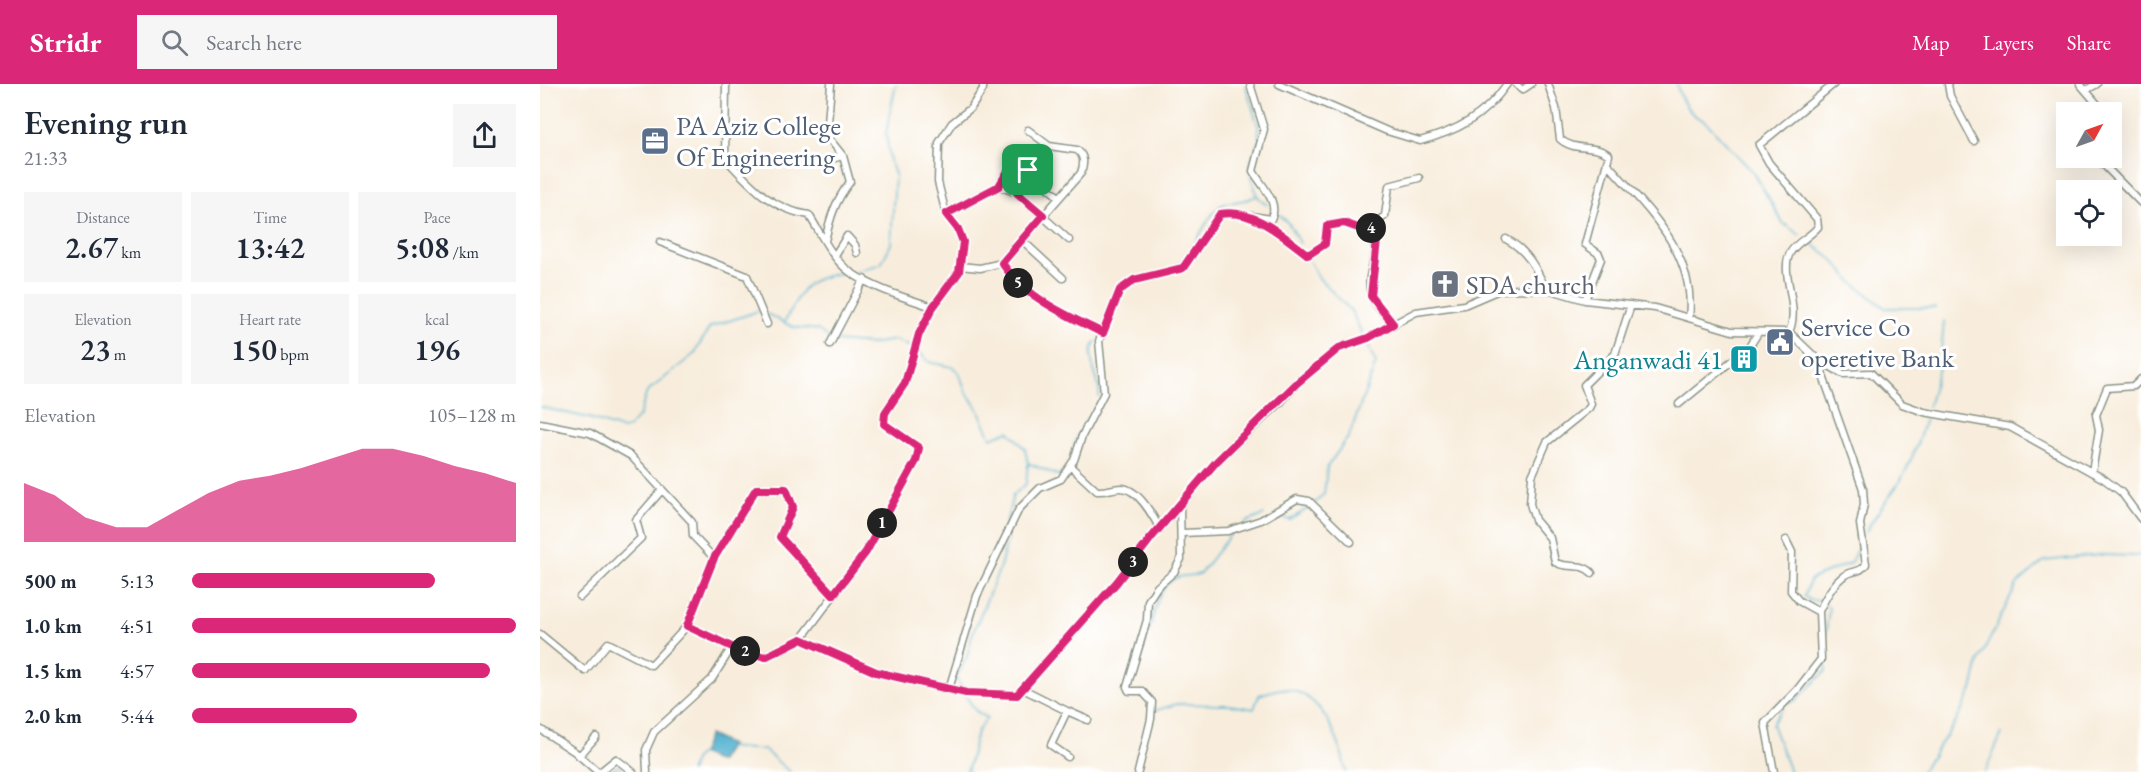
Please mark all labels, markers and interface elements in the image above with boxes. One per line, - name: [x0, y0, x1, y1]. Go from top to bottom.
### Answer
- search box: [137, 15, 557, 69]
- text: Stridr: [30, 24, 101, 60]
- icon: search: [158, 26, 191, 59]
- text: Search here: [206, 28, 302, 57]
- text: Map: [1912, 29, 1950, 56]
- text: Layers: [1983, 29, 2034, 56]
- text: Share: [2067, 29, 2111, 56]
- text: Evening run: [24, 101, 188, 144]
- north arrow: [2056, 102, 2122, 168]
- map controls: [2056, 102, 2122, 246]
- button: share: [453, 104, 516, 167]
- place label: PA Aziz College Of Engineering: [676, 108, 841, 174]
- office icon: PA Aziz College Of Engineering: [639, 125, 671, 157]
- pin: [1002, 144, 1053, 195]
- text: 21:33: [24, 145, 67, 171]
- icon: arrive: [1011, 153, 1044, 186]
- button: locate: [2056, 180, 2122, 246]
- text: Distance: [76, 207, 130, 228]
- text: Time: [253, 207, 287, 228]
- text: Pace: [424, 207, 450, 228]
- pin: 4: [1356, 213, 1386, 243]
- text: 4: [1367, 217, 1375, 238]
- text: 2.67: [65, 228, 118, 267]
- text: 13:42: [235, 228, 305, 267]
- text: 5:08: [395, 228, 449, 267]
- text: km: [118, 242, 141, 263]
- text: /km: [449, 242, 479, 263]
- place label: SDA church: [1466, 267, 1595, 302]
- pin: 5: [1003, 268, 1033, 298]
- church icon: SDA church: [1429, 268, 1461, 300]
- text: 5: [1014, 272, 1022, 293]
- text: Elevation: [74, 309, 132, 330]
- text: Heart rate: [239, 309, 301, 330]
- text: kcal: [425, 309, 449, 330]
- place label: Service Co operetive Bank: [1801, 309, 1955, 375]
- public building icon: Service Co operetive Bank: [1764, 326, 1796, 358]
- text: 23: [80, 330, 111, 369]
- text: 150: [231, 330, 277, 369]
- text: 196: [414, 330, 460, 369]
- place label: Anganwadi 41: [1573, 342, 1723, 377]
- building icon: Anganwadi 41: [1728, 343, 1760, 375]
- text: m: [111, 344, 126, 365]
- text: bpm: [277, 344, 309, 365]
- text: Elevation: [24, 402, 96, 428]
- text: 105–128 m: [428, 402, 516, 428]
- pin: 1: [867, 508, 897, 538]
- text: 1: [878, 512, 886, 533]
- pin: 3: [1118, 547, 1148, 577]
- text: 3: [1129, 551, 1137, 572]
- text: 500 m: [24, 568, 77, 594]
- text: 5:13: [120, 568, 154, 594]
- text: 1.0 km: [24, 613, 82, 639]
- text: 4:51: [120, 613, 154, 639]
- pin: 2: [730, 636, 760, 666]
- text: 2: [741, 640, 749, 661]
- text: 1.5 km: [24, 658, 82, 684]
- text: 4:57: [120, 658, 154, 684]
- text: 2.0 km: [24, 703, 82, 729]
- text: 5:44: [120, 703, 154, 729]

